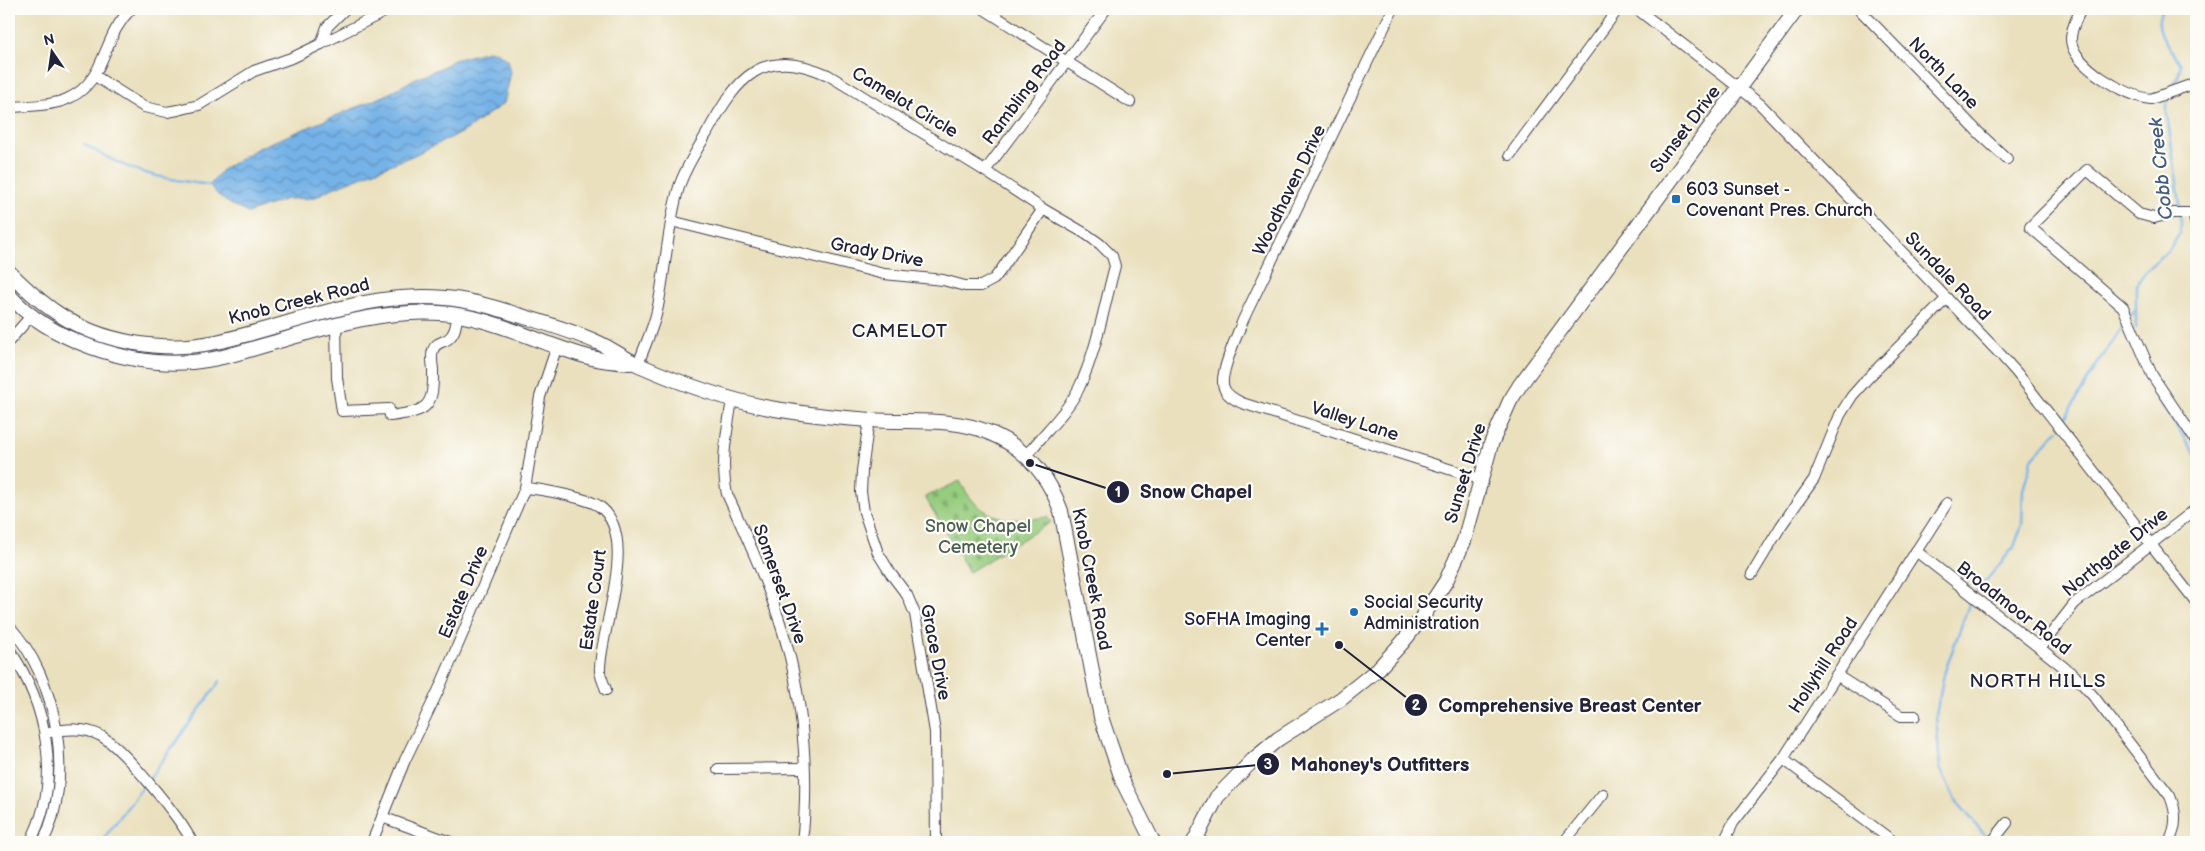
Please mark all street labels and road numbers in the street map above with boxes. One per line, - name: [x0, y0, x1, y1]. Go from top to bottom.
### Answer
- street label: North Lane: [1904, 33, 1983, 114]
- street label: Rambling Road: [978, 36, 1070, 149]
- street label: Camelot Circle: [848, 62, 962, 143]
- street label: Sunset Drive: [1646, 81, 1725, 177]
- street label: Woodhaven Drive: [1249, 121, 1330, 259]
- street label: Sundale Road: [1900, 228, 1995, 325]
- street label: Grady Drive: [829, 233, 925, 272]
- street label: Knob Creek Road: [226, 274, 372, 329]
- street label: Valley Lane: [1308, 397, 1402, 446]
- street label: Sunset Drive: [1440, 420, 1491, 526]
- street label: Northgate Drive: [2058, 503, 2172, 601]
- street label: Knob Creek Road: [1067, 506, 1116, 652]
- street label: Somerset Drive: [748, 522, 811, 647]
- street label: Estate Drive: [434, 542, 493, 642]
- street label: Estate Court: [576, 548, 611, 652]
- street label: Broadmoor Road: [1952, 557, 2075, 660]
- street label: Grace Drive: [916, 602, 955, 702]
- street label: Hollyhill Road: [1785, 613, 1862, 717]

